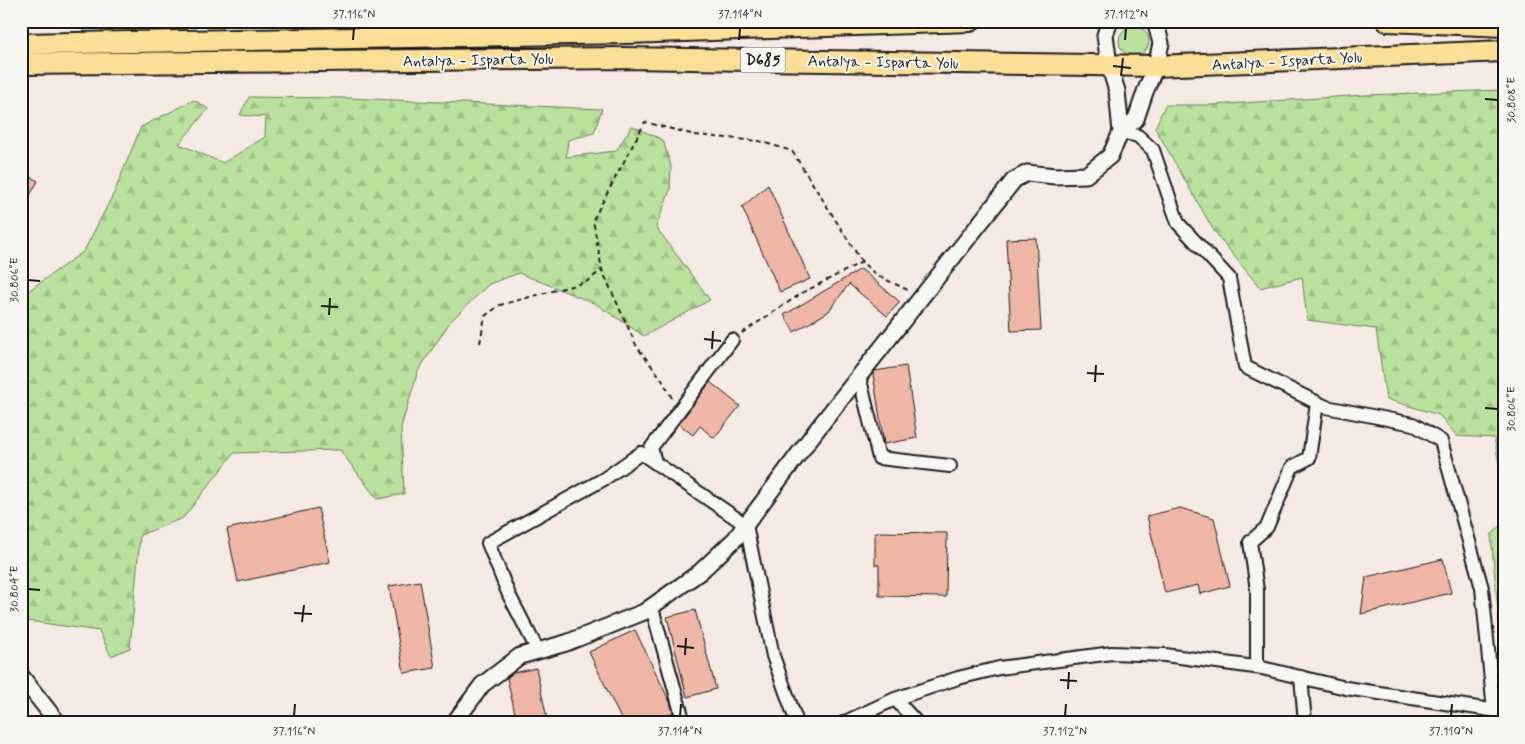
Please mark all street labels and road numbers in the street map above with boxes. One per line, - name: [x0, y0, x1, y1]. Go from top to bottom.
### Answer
- street label: Antalya - Isparta Yolu: [1211, 47, 1363, 76]
- road number: D685: [740, 48, 786, 72]
- street label: Antalya - Isparta Yolu: [402, 49, 554, 72]
- street label: Antalya - Isparta Yolu: [807, 51, 959, 74]

